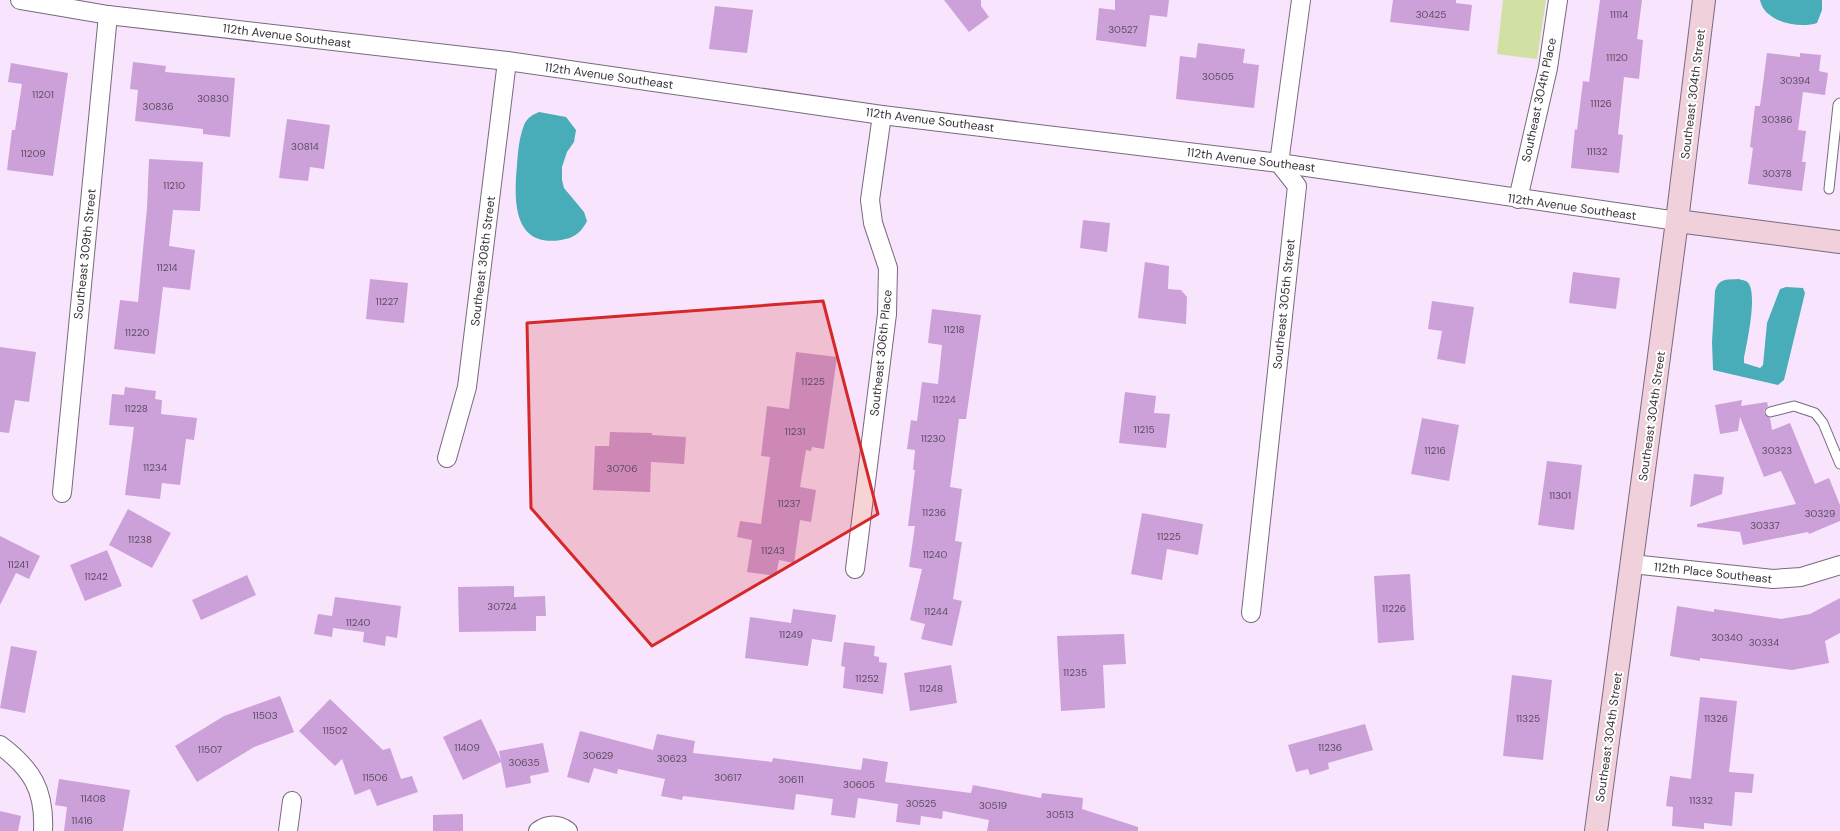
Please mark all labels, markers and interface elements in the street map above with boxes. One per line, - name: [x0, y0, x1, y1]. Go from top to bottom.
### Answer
- house number: 30425: [1416, 8, 1446, 21]
- house number: 11114: [1610, 8, 1628, 21]
- street label: 112th Avenue Southeast: [222, 20, 353, 52]
- house number: 30527: [1108, 23, 1138, 36]
- street label: Southeast 304th Street: [1677, 28, 1709, 160]
- street label: Southeast 304th Place: [1518, 36, 1560, 164]
- house number: 11120: [1606, 51, 1628, 64]
- street label: 112th Avenue Southeast: [544, 59, 675, 93]
- house number: 30505: [1202, 70, 1234, 83]
- house number: 30394: [1780, 74, 1810, 87]
- house number: 11201: [32, 88, 54, 101]
- house number: 30830: [197, 92, 229, 105]
- house number: 11126: [1590, 97, 1612, 110]
- house number: 30836: [142, 100, 174, 113]
- street label: 112th Avenue Southeast: [865, 104, 996, 136]
- house number: 30386: [1761, 113, 1793, 126]
- house number: 30814: [291, 140, 319, 153]
- street label: 112th Avenue Southeast: [1186, 144, 1317, 176]
- house number: 11132: [1586, 145, 1608, 158]
- house number: 11209: [20, 147, 46, 160]
- house number: 30378: [1762, 167, 1792, 180]
- house number: 11210: [163, 179, 185, 192]
- street label: Southeast 309th Street: [70, 188, 100, 320]
- street label: 112th Avenue Southeast: [1507, 190, 1638, 224]
- street label: Southeast 308th Street: [467, 195, 499, 327]
- street label: Southeast 305th Street: [1269, 238, 1299, 370]
- house number: 11214: [156, 261, 178, 274]
- street label: Southeast 306th Place: [866, 289, 896, 417]
- house number: 11227: [376, 295, 398, 308]
- house number: 11218: [943, 323, 965, 336]
- house number: 11220: [125, 326, 149, 339]
- street label: Southeast 304th Street: [1635, 350, 1669, 482]
- house number: 11225: [801, 375, 825, 388]
- house number: 11224: [932, 393, 956, 406]
- house number: 11228: [124, 402, 148, 415]
- house number: 11215: [1133, 423, 1155, 436]
- house number: 11231: [785, 425, 805, 438]
- house number: 11230: [921, 432, 946, 445]
- house number: 11216: [1424, 444, 1446, 457]
- house number: 30323: [1762, 444, 1792, 457]
- house number: 11234: [143, 461, 167, 474]
- house number: 30706: [607, 462, 637, 475]
- house number: 11301: [1549, 489, 1571, 502]
- house number: 11237: [777, 497, 801, 510]
- house number: 11236: [922, 506, 946, 519]
- house number: 30329: [1805, 507, 1835, 520]
- house number: 30337: [1750, 519, 1780, 532]
- house number: 11225: [1157, 530, 1181, 543]
- house number: 11238: [128, 533, 152, 546]
- house number: 11243: [761, 544, 785, 557]
- house number: 11240: [923, 548, 948, 561]
- house number: 11241: [7, 558, 29, 571]
- street label: 112th Place Southeast: [1653, 559, 1773, 587]
- house number: 11242: [84, 570, 108, 583]
- house number: 30724: [487, 600, 517, 613]
- house number: 11226: [1382, 602, 1406, 615]
- house number: 11244: [924, 605, 948, 618]
- house number: 11240: [346, 616, 371, 629]
- house number: 11249: [779, 628, 803, 641]
- house number: 30340: [1711, 631, 1743, 644]
- house number: 30334: [1749, 636, 1779, 649]
- house number: 11235: [1063, 666, 1087, 679]
- street label: Southeast 304th Street: [1592, 671, 1626, 803]
- house number: 11252: [855, 672, 879, 685]
- house number: 11248: [919, 682, 943, 695]
- house number: 11503: [252, 709, 278, 722]
- house number: 11325: [1516, 712, 1540, 725]
- house number: 11326: [1704, 712, 1728, 725]
- house number: 11502: [323, 724, 348, 737]
- house number: 11409: [454, 741, 480, 754]
- house number: 11236: [1318, 741, 1342, 754]
- house number: 11507: [198, 743, 222, 756]
- house number: 30629: [583, 749, 613, 762]
- house number: 30623: [657, 752, 687, 765]
- house number: 30635: [508, 756, 540, 769]
- house number: 11506: [362, 771, 388, 784]
- house number: 30617: [714, 771, 742, 784]
- house number: 30611: [778, 773, 804, 786]
- house number: 30605: [843, 778, 875, 791]
- house number: 11408: [80, 792, 106, 805]
- house number: 11332: [1689, 794, 1713, 807]
- house number: 30525: [906, 797, 936, 810]
- house number: 30519: [979, 799, 1007, 812]
- house number: 30513: [1046, 808, 1074, 821]
- house number: 11416: [71, 814, 93, 827]

